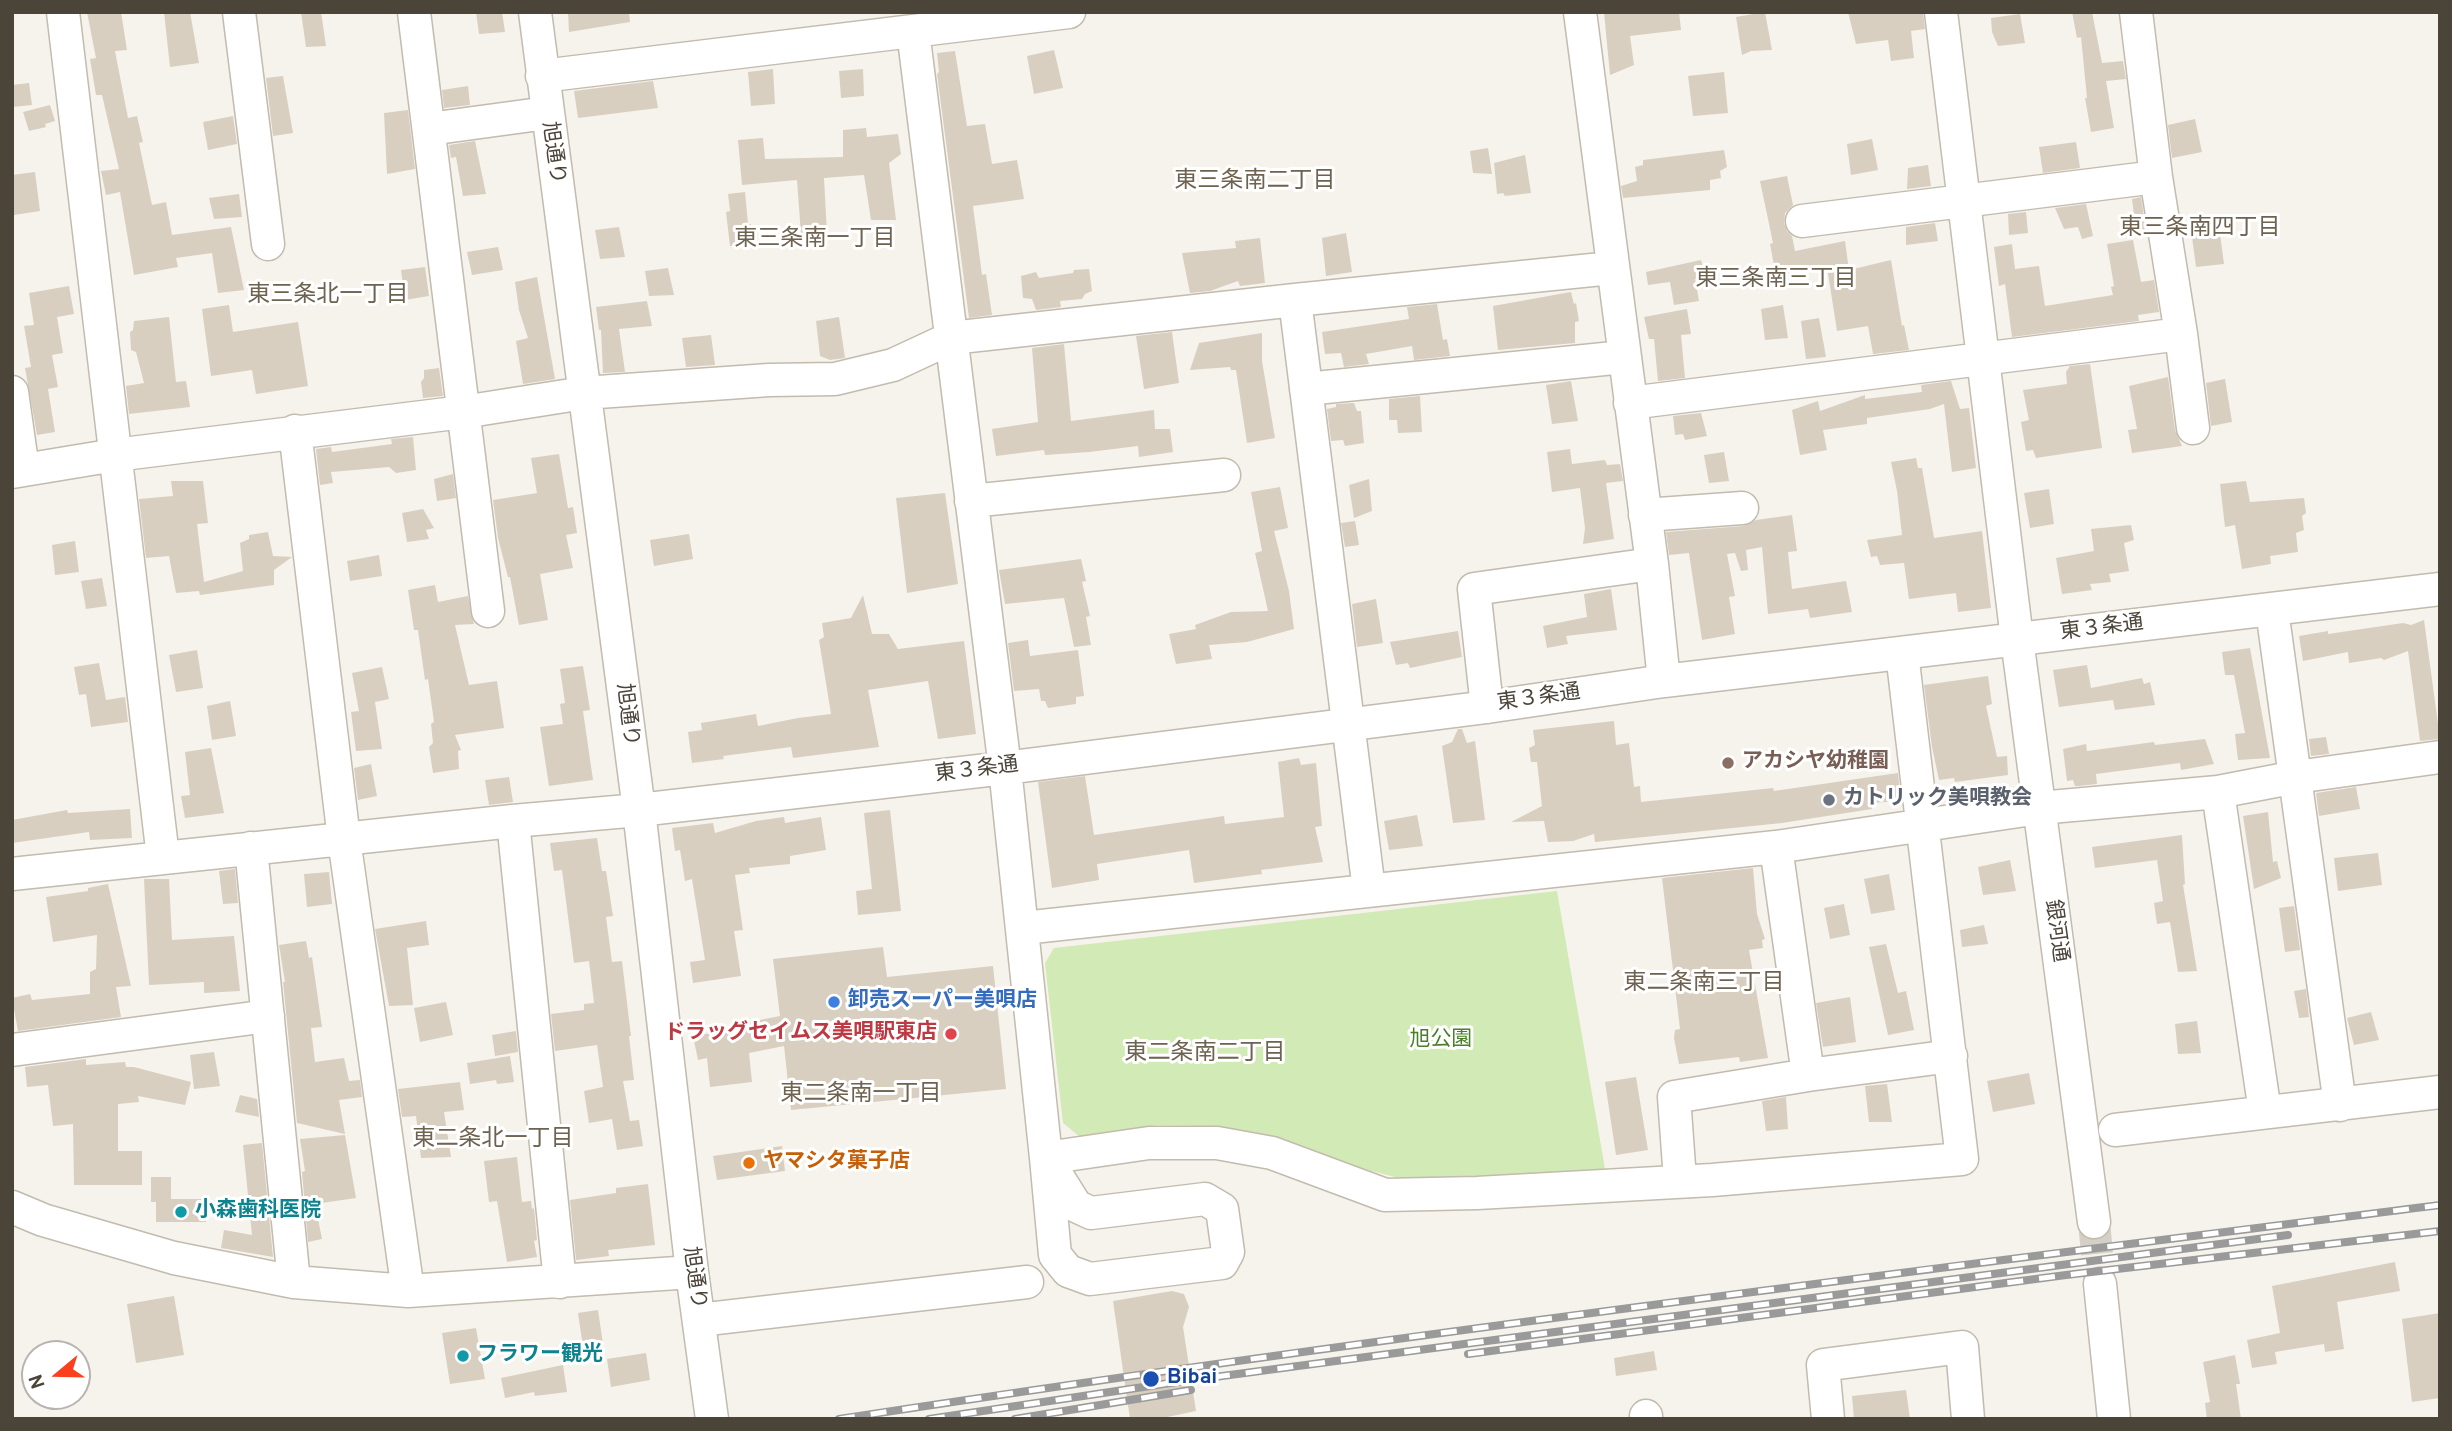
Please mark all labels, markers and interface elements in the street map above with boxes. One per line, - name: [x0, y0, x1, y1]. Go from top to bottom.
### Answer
- street label: 旭通り: [535, 120, 569, 186]
- district label: 東三条南二丁目: [1175, 168, 1335, 196]
- district label: 東三条南四丁目: [2120, 215, 2280, 243]
- district label: 東三条南一丁目: [735, 226, 895, 254]
- district label: 東三条南三丁目: [1696, 266, 1856, 294]
- district label: 東三条北一丁目: [248, 282, 408, 310]
- street label: 東３条通: [2059, 611, 2145, 647]
- street label: 東３条通: [1496, 681, 1582, 717]
- street label: 旭通り: [610, 682, 642, 748]
- place label: アカシヤ幼稚園: [1742, 750, 1889, 776]
- street label: 東３条通: [934, 753, 1020, 789]
- marker: アカシヤ幼稚園: [1720, 755, 1736, 771]
- place label: カトリック美唄教会: [1843, 787, 2032, 813]
- marker: カトリック美唄教会: [1821, 792, 1837, 808]
- street label: 銀河通: [2038, 898, 2072, 964]
- district label: 東二条南三丁目: [1624, 970, 1784, 998]
- place label: 卸売スーパー美唄店: [848, 989, 1037, 1015]
- marker: 卸売スーパー美唄店: [826, 994, 842, 1010]
- place label: ドラッグセイムス美唄駅東店: [664, 1021, 937, 1047]
- marker: ドラッグセイムス美唄駅東店: [943, 1026, 959, 1042]
- park label: 旭公園: [1410, 1028, 1472, 1054]
- district label: 東二条南二丁目: [1125, 1040, 1285, 1068]
- district label: 東二条南一丁目: [781, 1081, 941, 1109]
- district label: 東二条北一丁目: [413, 1126, 573, 1154]
- place label: ヤマシタ菓子店: [763, 1150, 910, 1176]
- marker: ヤマシタ菓子店: [741, 1155, 757, 1171]
- place label: 小森歯科医院: [195, 1199, 321, 1225]
- marker: 小森歯科医院: [173, 1204, 189, 1220]
- street label: 旭通り: [676, 1245, 710, 1311]
- north arrow: [21, 1340, 91, 1410]
- place label: フラワー観光: [477, 1343, 603, 1369]
- marker: フラワー観光: [455, 1348, 471, 1364]
- place label: Bibai: [1167, 1366, 1217, 1392]
- marker: Bibai: [1141, 1369, 1161, 1389]
- text: N: [24, 1371, 52, 1392]

